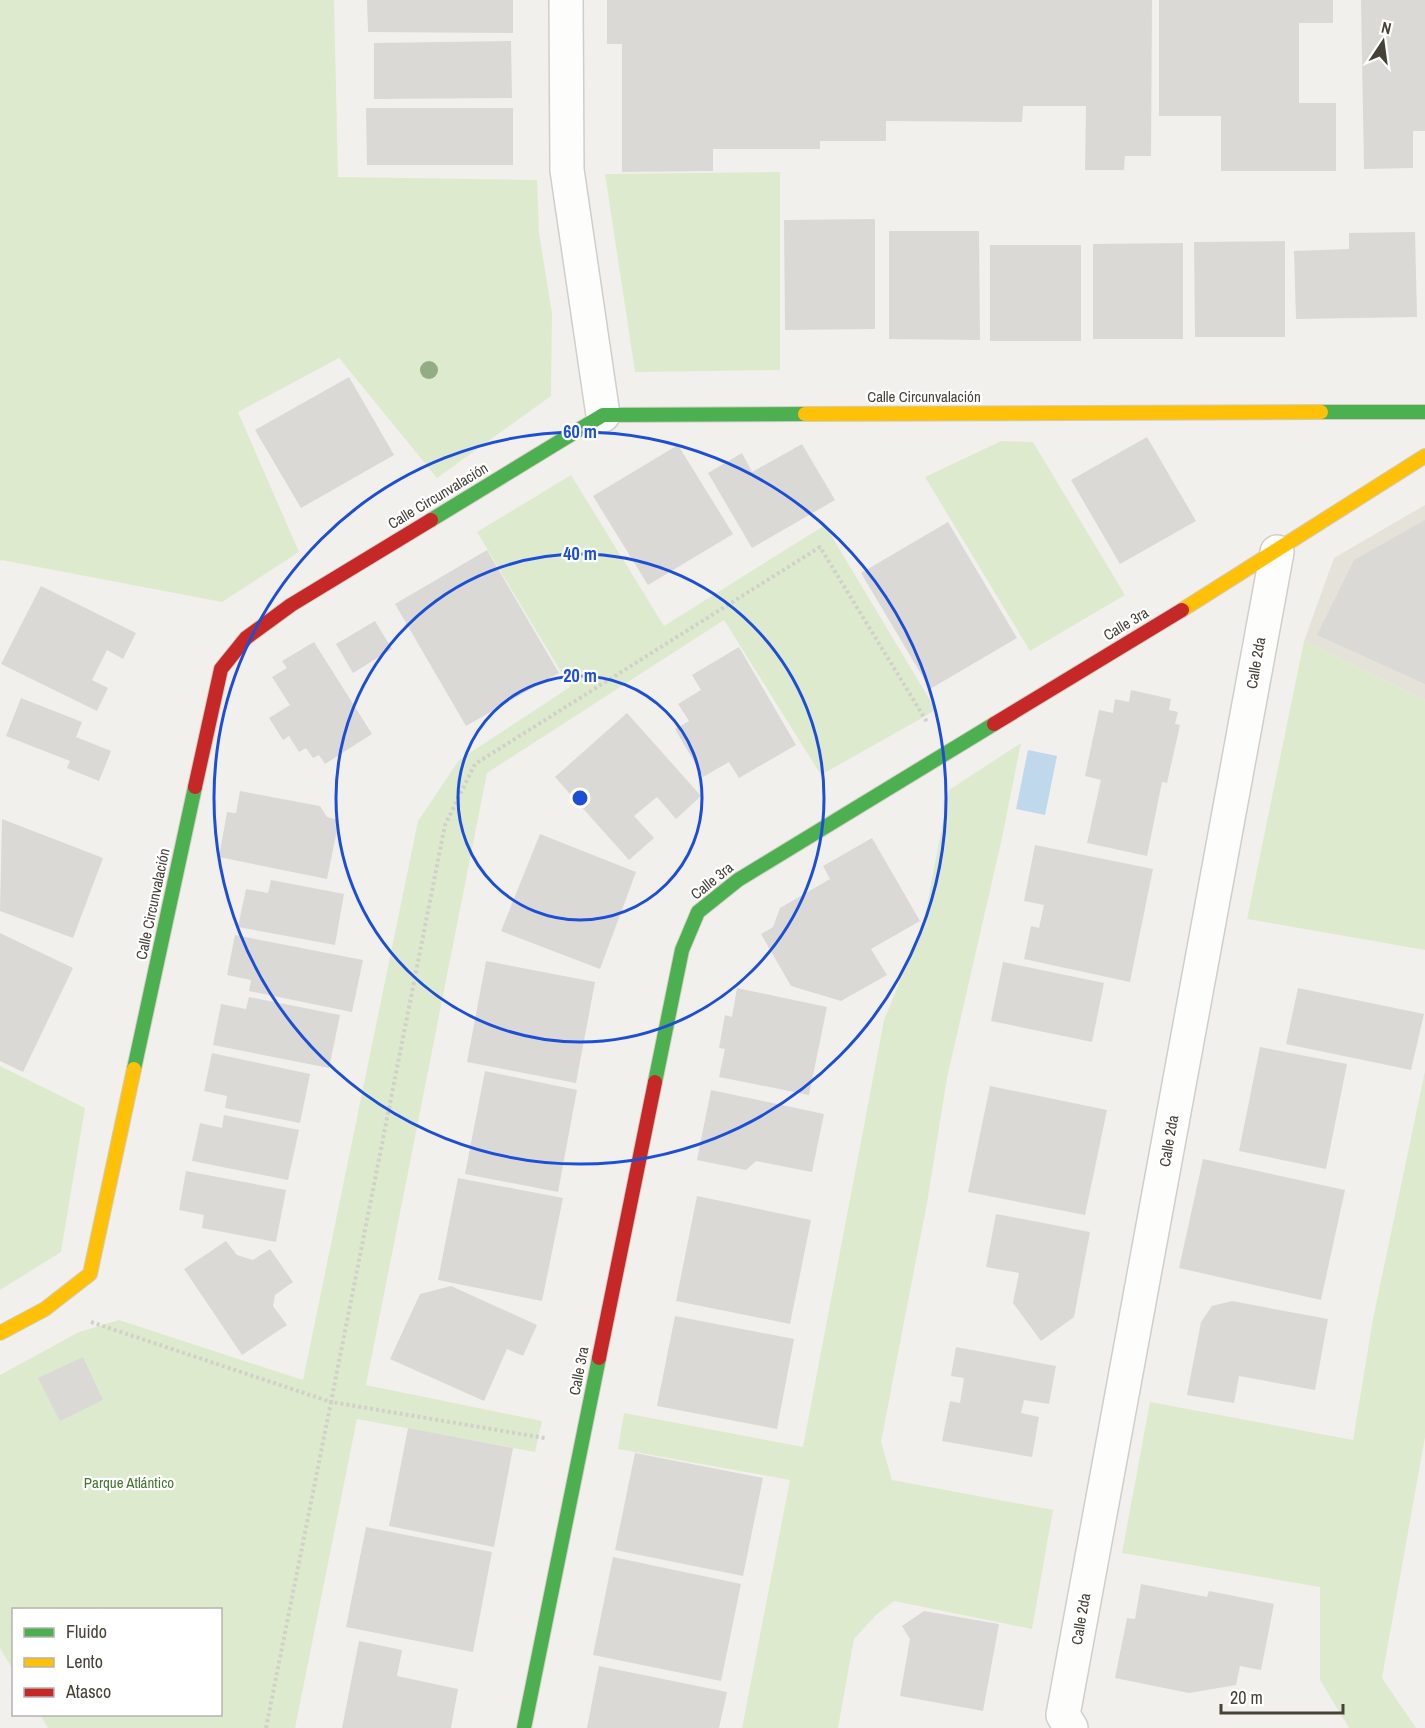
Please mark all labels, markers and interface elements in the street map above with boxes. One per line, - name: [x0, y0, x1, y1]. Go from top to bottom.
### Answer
- north arrow: [1353, 12, 1413, 72]
- text: N: [1379, 16, 1393, 39]
- street label: Calle Circunvalación: [867, 386, 981, 407]
- text: 60 m: [563, 419, 597, 444]
- street label: Calle Circunvalación: [384, 457, 492, 534]
- text: 40 m: [563, 541, 597, 566]
- street label: Calle 3ra: [1099, 602, 1152, 645]
- street label: Calle 2da: [1241, 635, 1270, 690]
- text: 20 m: [563, 663, 597, 688]
- centre of rings: [570, 788, 590, 808]
- street label: Calle Circunvalación: [130, 846, 175, 962]
- street label: Calle 3ra: [686, 857, 738, 904]
- street label: Calle 2da: [1154, 1113, 1183, 1168]
- street label: Calle 3ra: [564, 1345, 594, 1397]
- park label: Parque Atlántico: [84, 1472, 174, 1493]
- street label: Calle 2da: [1066, 1591, 1095, 1646]
- legend: [12, 1608, 222, 1716]
- text: Fluido: [66, 1619, 107, 1644]
- text: Lento: [66, 1649, 103, 1674]
- scale bar: [1221, 1677, 1342, 1715]
- text: Atasco: [65, 1679, 111, 1704]
- text: 20 m: [1230, 1685, 1263, 1710]

